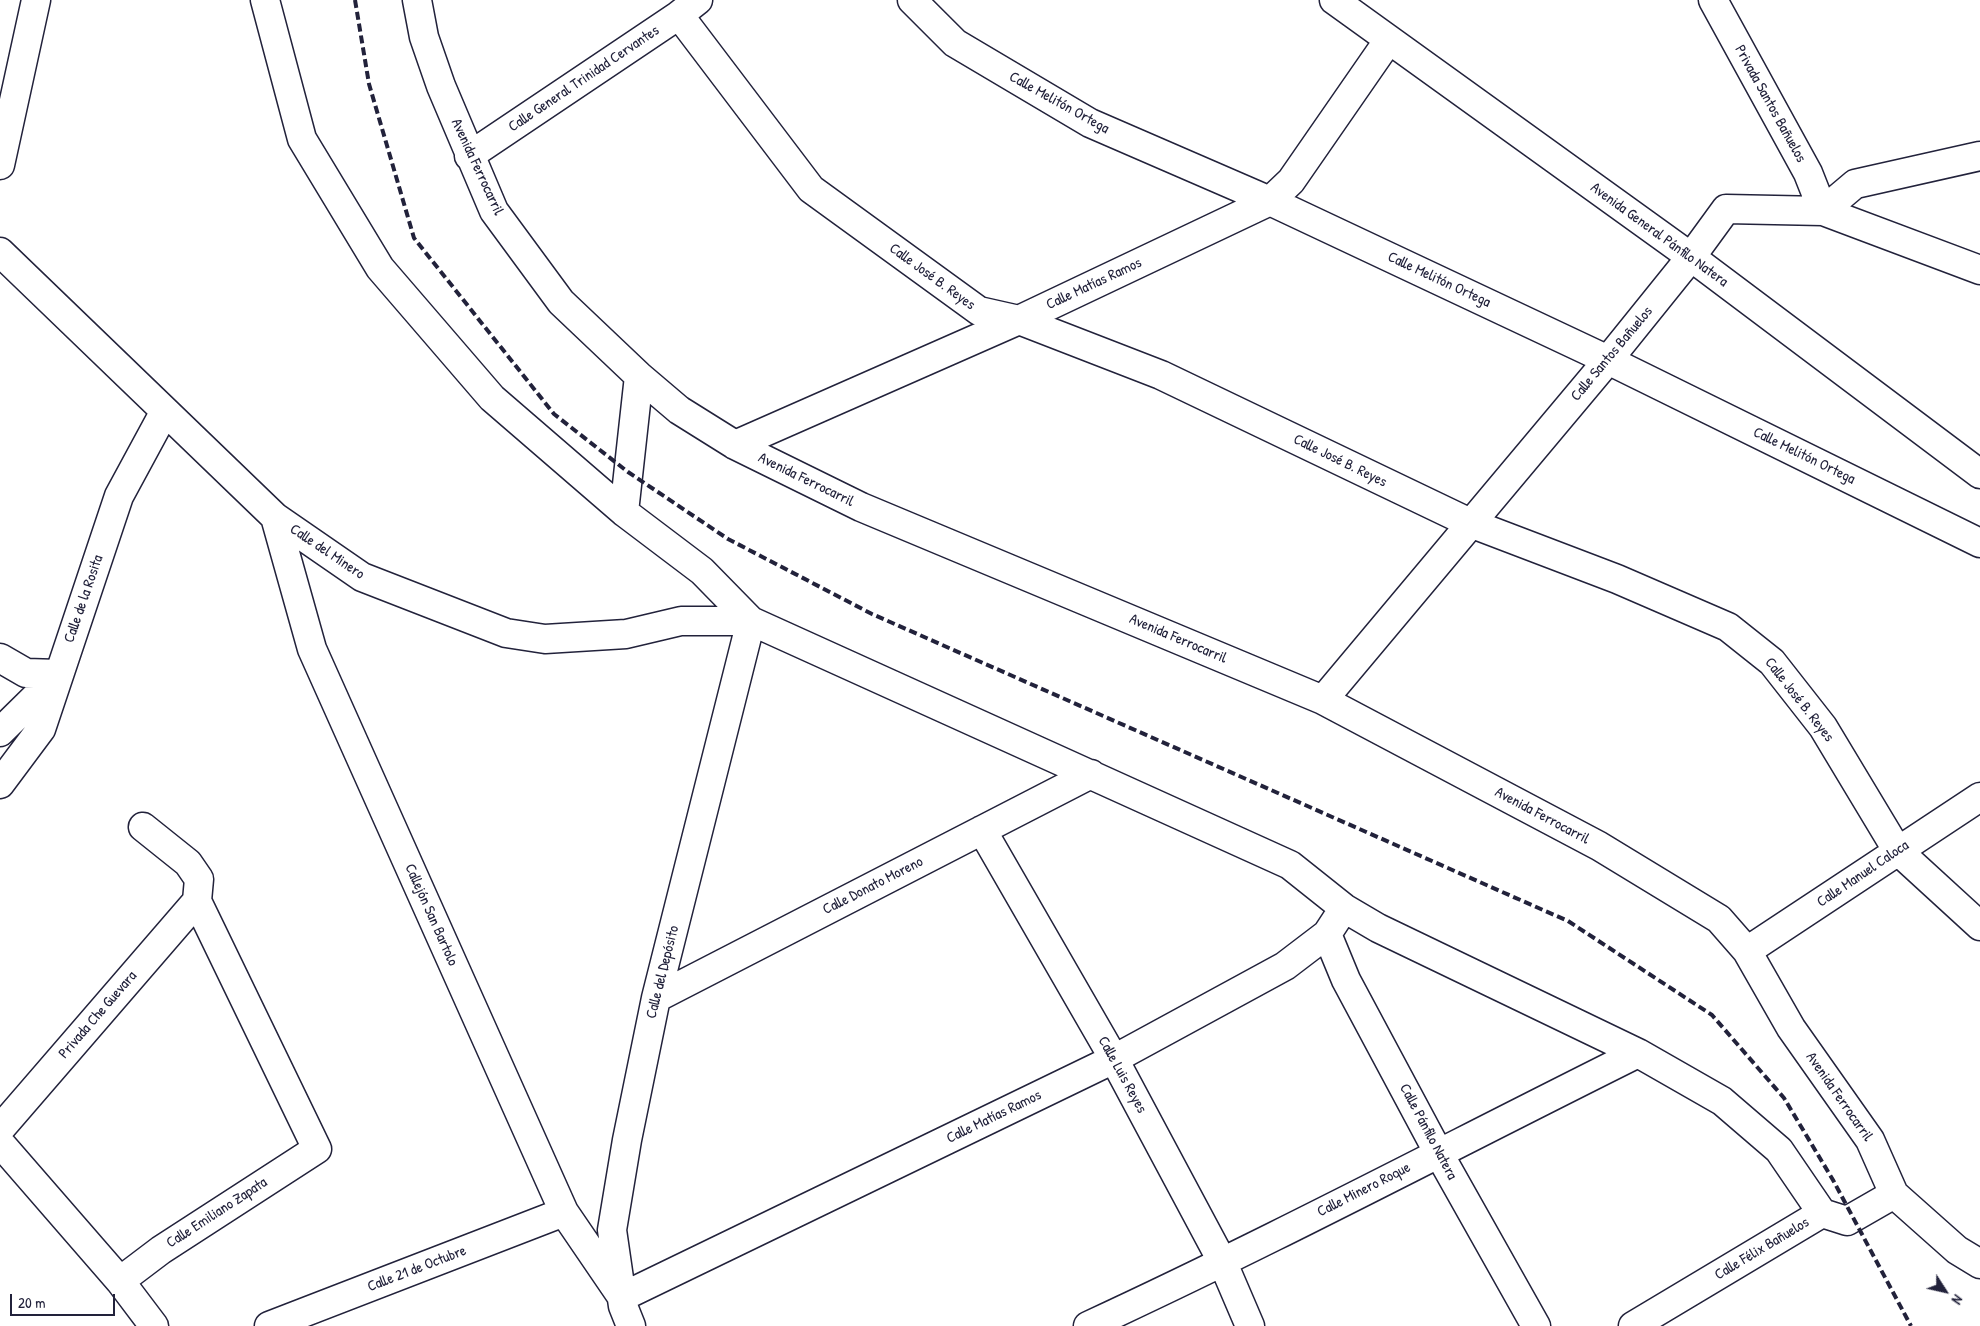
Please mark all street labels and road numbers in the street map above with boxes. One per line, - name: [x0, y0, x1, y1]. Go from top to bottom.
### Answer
- street label: Calle General Trinidad Cervantes: [505, 22, 663, 136]
- street label: Privada Santos Bañuelos: [1730, 42, 1810, 166]
- street label: Calle Melitón Ortega: [1006, 68, 1112, 138]
- street label: Avenida Ferrocarril: [447, 116, 507, 218]
- street label: Avenida General Pánfilo Natera: [1587, 179, 1731, 291]
- street label: Calle José B. Reyes: [885, 240, 979, 314]
- street label: Calle Melitón Ortega: [1385, 248, 1493, 312]
- street label: Calle Matías Ramos: [1043, 254, 1145, 314]
- street label: Calle Santos Bañuelos: [1567, 303, 1657, 405]
- street label: Calle Melitón Ortega: [1750, 423, 1858, 489]
- street label: Calle José B. Reyes: [1290, 431, 1390, 491]
- street label: Avenida Ferrocarril: [755, 449, 857, 511]
- street label: Calle del Minero: [286, 520, 368, 584]
- street label: Calle de la Rosita: [61, 553, 107, 645]
- street label: Avenida Ferrocarril: [1126, 610, 1230, 668]
- street label: Calle José B. Reyes: [1761, 654, 1837, 746]
- street label: Avenida Ferrocarril: [1492, 784, 1592, 848]
- street label: Calle Manuel Caloca: [1814, 837, 1912, 911]
- street label: Calle Donato Moreno: [820, 853, 926, 919]
- street label: Callejón San Bartolo: [400, 861, 462, 969]
- street label: Calle del Depósito: [643, 924, 683, 1020]
- street label: Privada Che Guevara: [55, 968, 141, 1062]
- street label: Calle Luis Reyes: [1094, 1033, 1150, 1117]
- street label: Avenida Ferrocarril: [1802, 1049, 1876, 1145]
- street label: Calle Pánfilo Natera: [1395, 1081, 1461, 1183]
- street label: Calle Matías Ramos: [944, 1086, 1044, 1148]
- street label: Calle Minero Roque: [1314, 1159, 1414, 1221]
- street label: Calle Emiliano Zapata: [163, 1174, 271, 1252]
- street label: Calle Félix Bañuelos: [1711, 1214, 1813, 1284]
- street label: Calle 21 de Octubre: [365, 1242, 469, 1296]

